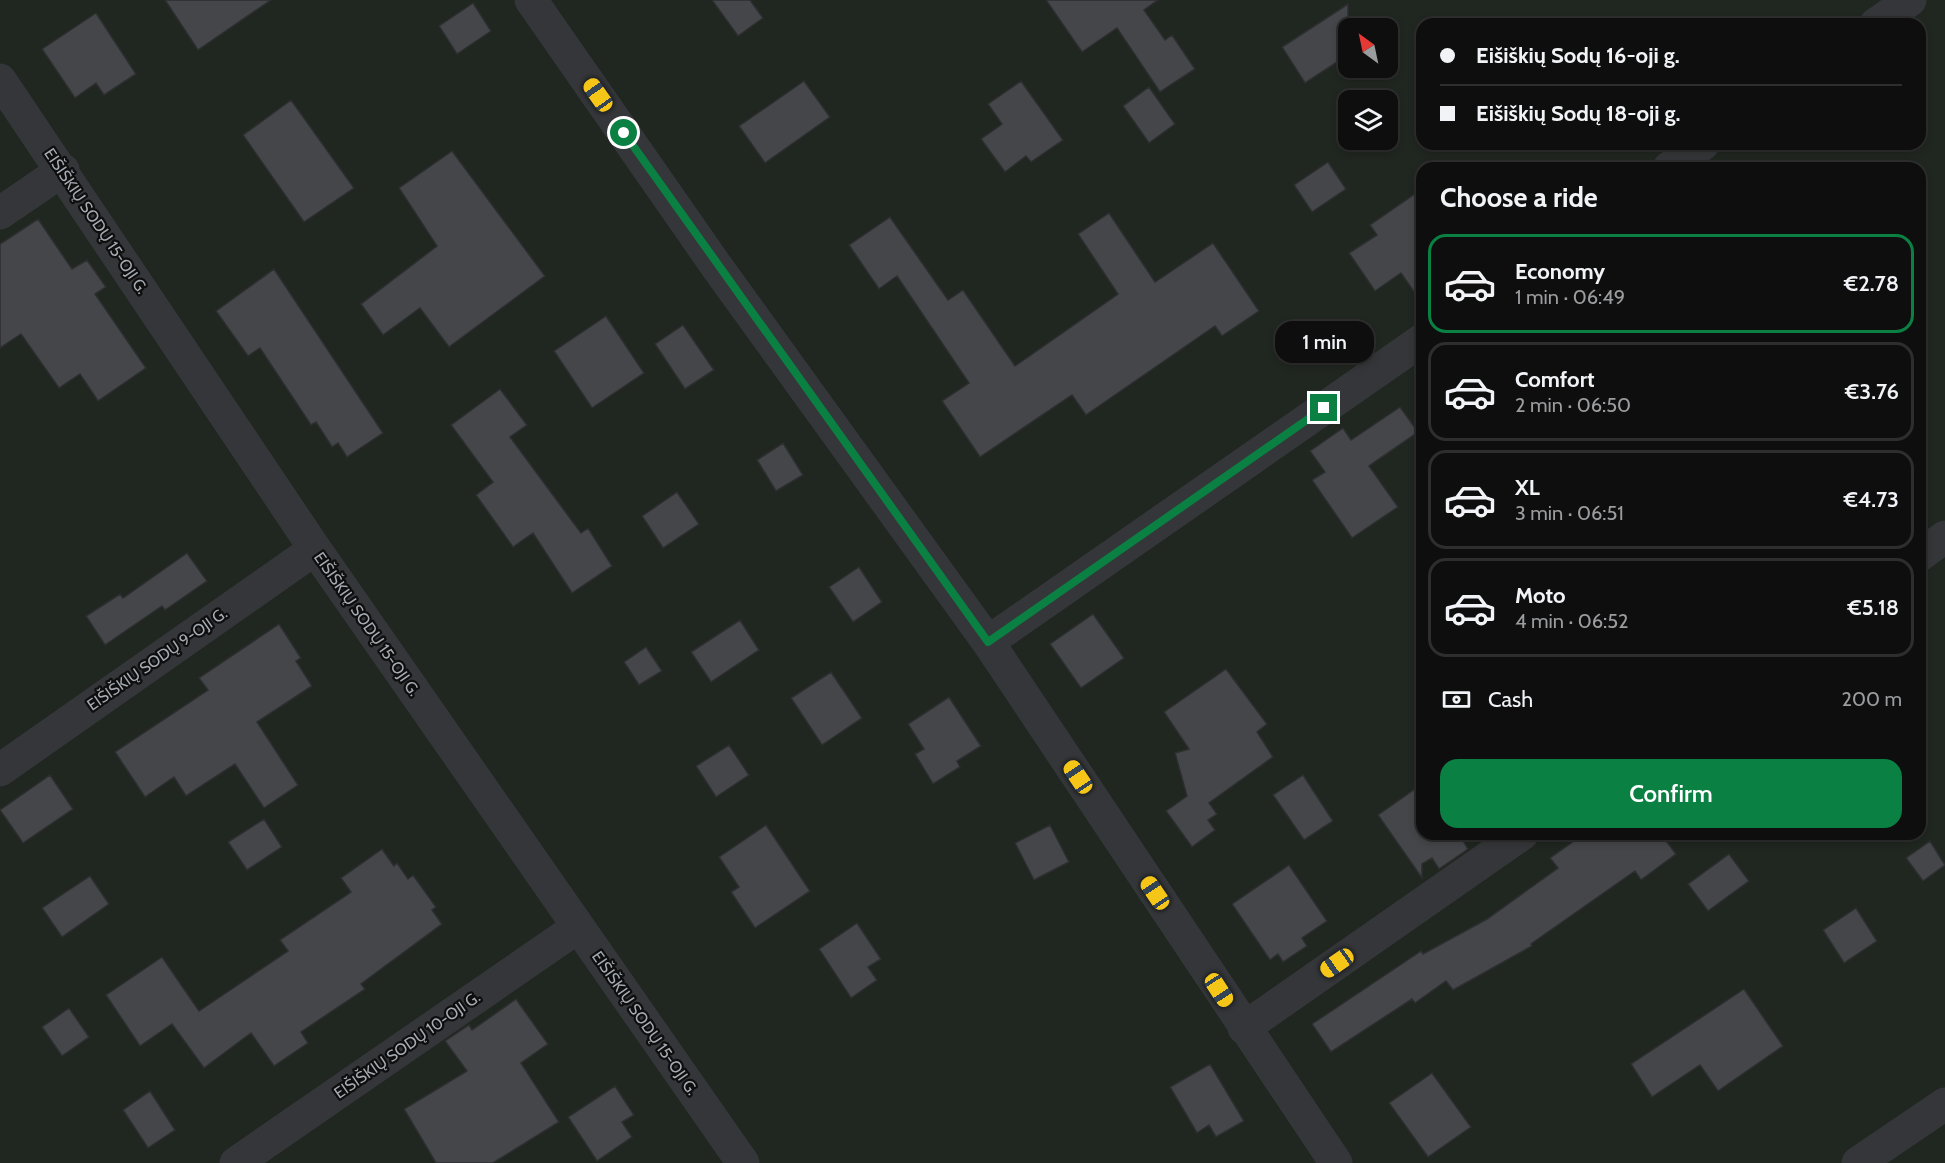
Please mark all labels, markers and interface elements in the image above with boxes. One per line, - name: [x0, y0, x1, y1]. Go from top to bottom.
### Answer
- north arrow: [1338, 18, 1398, 78]
- map controls: [1338, 18, 1398, 150]
- text: Eišiškių Sodų 16-oji g.: [1476, 42, 1680, 69]
- car: [580, 75, 616, 115]
- button: layers: [1338, 90, 1398, 150]
- text: Eišiškių Sodų 18-oji g.: [1476, 100, 1680, 127]
- route start: [610, 119, 637, 146]
- street label: EIŠIŠKIŲ SODŲ 15-OJI G.: [40, 145, 152, 297]
- text: Choose a ride: [1440, 181, 1598, 214]
- icon: car: [1443, 257, 1497, 311]
- text: Economy: [1515, 258, 1605, 285]
- text: €2.78: [1844, 270, 1899, 297]
- text: 1 min · 06:49: [1515, 285, 1625, 309]
- callout: 1 min: [1274, 321, 1374, 363]
- text: 1 min: [1302, 330, 1347, 354]
- icon: car: [1443, 365, 1497, 419]
- text: Comfort: [1515, 366, 1594, 393]
- text: €3.76: [1845, 378, 1899, 405]
- text: 2 min · 06:50: [1515, 393, 1631, 417]
- route end: [1310, 394, 1337, 421]
- icon: car: [1443, 473, 1497, 527]
- text: XL: [1515, 474, 1540, 501]
- text: €4.73: [1844, 486, 1899, 513]
- text: 3 min · 06:51: [1515, 501, 1624, 525]
- street label: EIŠIŠKIŲ SODŲ 15-OJI G.: [310, 548, 424, 700]
- icon: car: [1443, 581, 1497, 635]
- text: Moto: [1515, 582, 1566, 609]
- text: €5.18: [1847, 594, 1899, 621]
- street label: EIŠIŠKIŲ SODŲ 9-OJI G.: [83, 603, 231, 715]
- text: 4 min · 06:52: [1515, 609, 1629, 633]
- icon: cash: [1440, 683, 1473, 716]
- text: Cash: [1488, 686, 1533, 713]
- text: 200 m: [1842, 687, 1902, 711]
- car: [1060, 757, 1096, 797]
- button: Confirm: [1440, 759, 1902, 828]
- car: [1137, 873, 1173, 913]
- car: [1317, 945, 1357, 981]
- street label: EIŠIŠKIŲ SODŲ 15-OJI G.: [588, 947, 702, 1099]
- car: [1202, 970, 1236, 1010]
- street label: EIŠIŠKIŲ SODŲ 10-OJI G.: [330, 987, 484, 1103]

